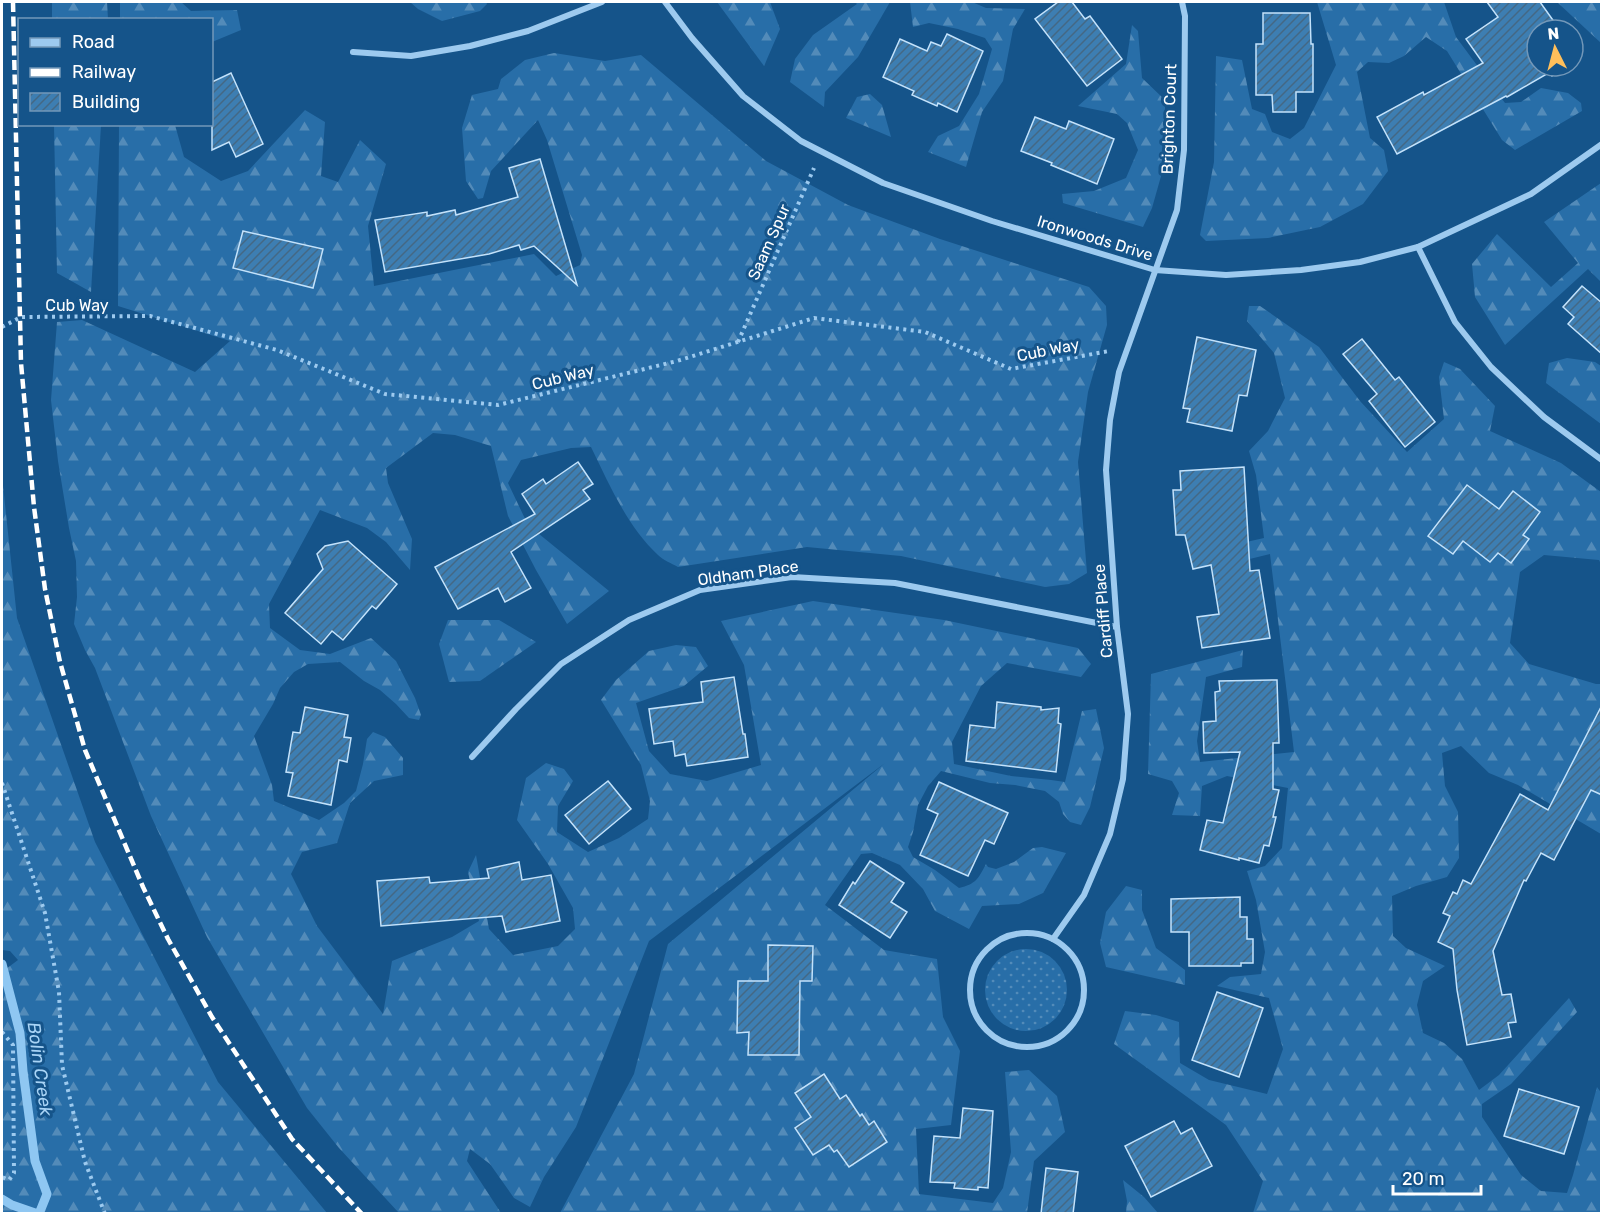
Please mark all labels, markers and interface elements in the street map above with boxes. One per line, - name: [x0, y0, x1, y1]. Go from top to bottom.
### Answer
- legend: [18, 18, 213, 126]
- north arrow: [1525, 18, 1585, 78]
- text: N: [1547, 24, 1560, 44]
- text: Road: [72, 31, 115, 53]
- text: Railway: [72, 61, 136, 83]
- street label: Brighton Court: [1158, 63, 1180, 175]
- text: Building: [72, 91, 140, 113]
- street label: Saam Spur: [744, 201, 794, 283]
- street label: Ironwoods Drive: [1035, 211, 1155, 265]
- street label: Cub Way: [45, 296, 109, 315]
- street label: Cub Way: [1015, 335, 1081, 365]
- street label: Cub Way: [530, 360, 596, 394]
- street label: Oldham Place: [696, 557, 800, 589]
- street label: Cardiff Place: [1089, 563, 1117, 659]
- water label: Bolin Creek: [23, 1021, 58, 1118]
- scale bar: [1393, 1158, 1482, 1196]
- text: 20 m: [1402, 1168, 1444, 1190]

